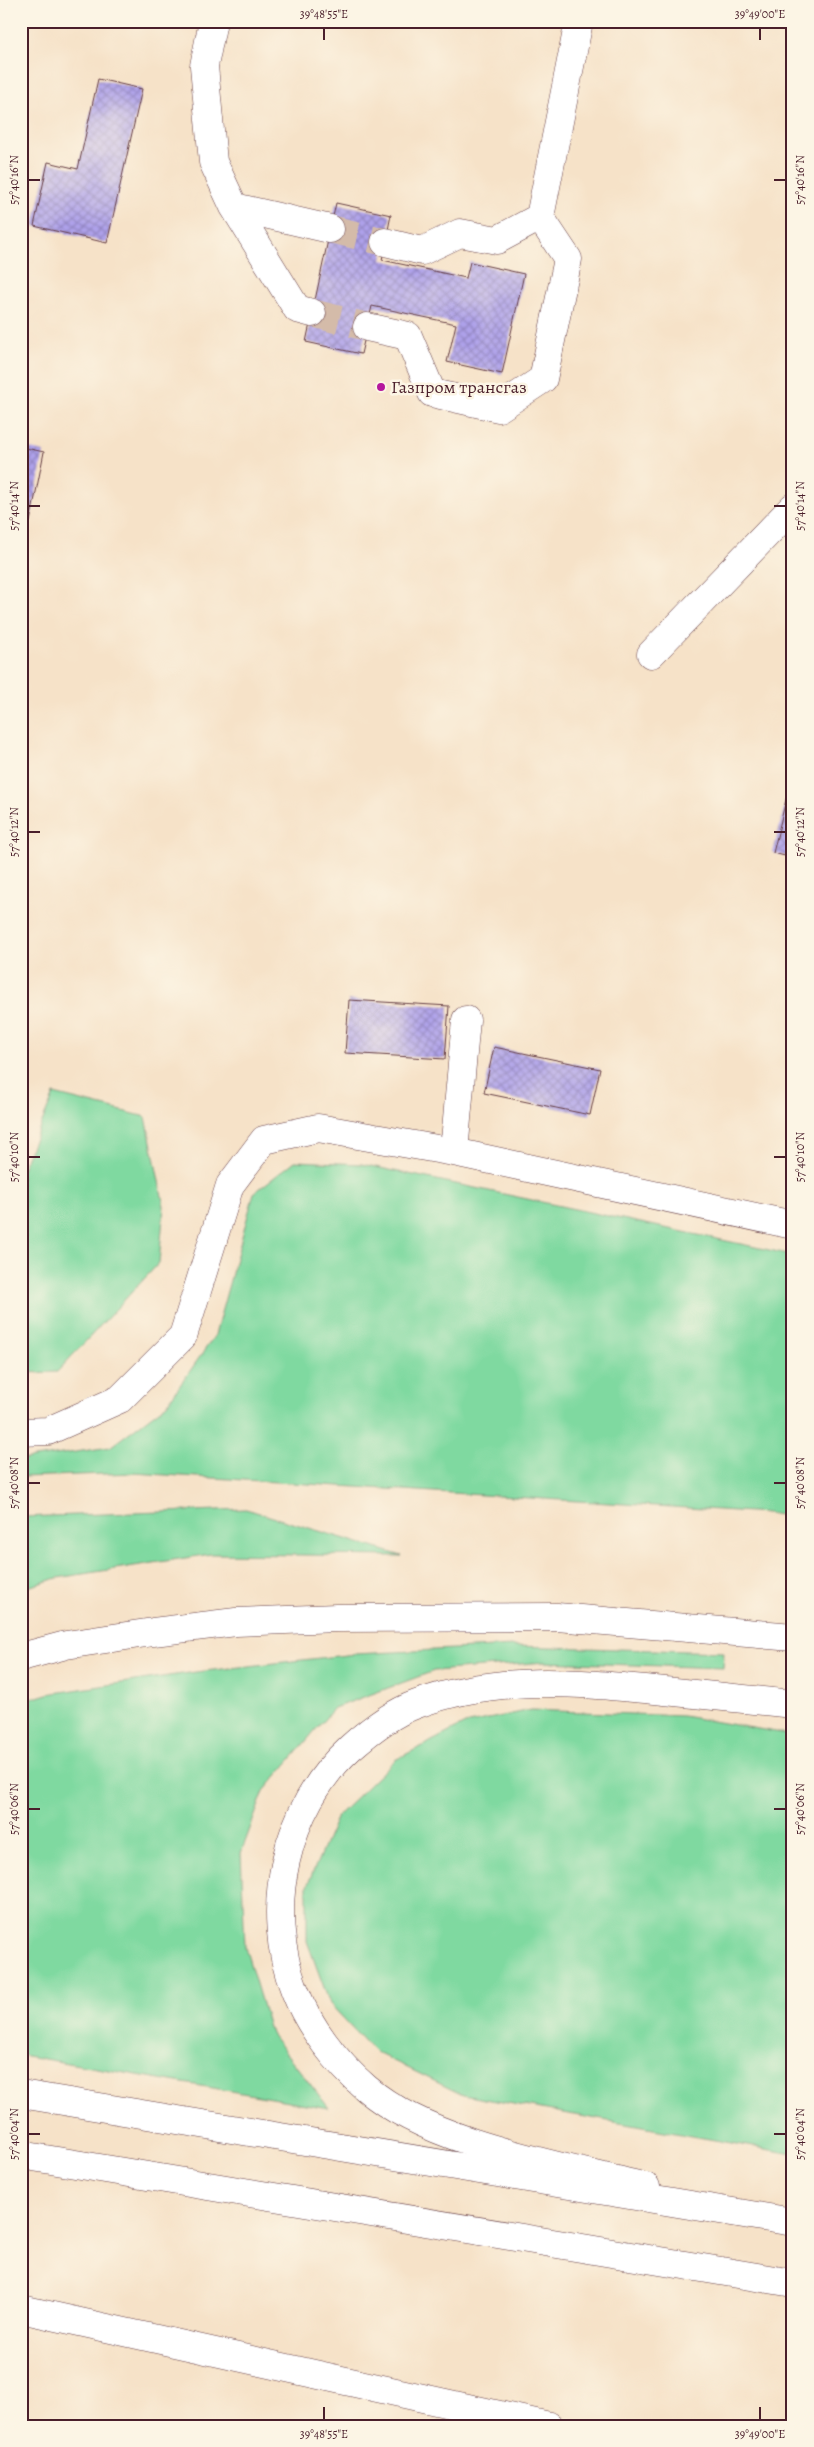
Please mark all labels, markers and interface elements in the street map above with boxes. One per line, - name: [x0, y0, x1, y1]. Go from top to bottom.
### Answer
- text: 39°48'55"E: [300, 6, 348, 22]
- text: 39°49'00"E: [735, 6, 785, 22]
- text: 57°40'16"N: [6, 155, 22, 205]
- text: 57°40'16"N: [792, 155, 808, 205]
- place label: Газпром трансгаз: [391, 375, 527, 399]
- marker: Газпром трансгаз: [375, 381, 387, 393]
- text: 57°40'14"N: [6, 481, 22, 531]
- text: 57°40'14"N: [792, 481, 808, 531]
- text: 57°40'12"N: [6, 807, 22, 857]
- text: 57°40'12"N: [792, 807, 808, 857]
- text: 57°40'10"N: [6, 1131, 22, 1182]
- text: 57°40'10"N: [792, 1131, 808, 1182]
- text: 57°40'08"N: [6, 1457, 22, 1509]
- text: 57°40'08"N: [792, 1457, 808, 1509]
- text: 57°40'06"N: [6, 1783, 22, 1835]
- text: 57°40'06"N: [792, 1783, 808, 1835]
- text: 57°40'04"N: [6, 2108, 22, 2160]
- text: 57°40'04"N: [792, 2108, 808, 2160]
- text: 39°48'55"E: [300, 2426, 348, 2442]
- text: 39°49'00"E: [735, 2426, 785, 2442]

